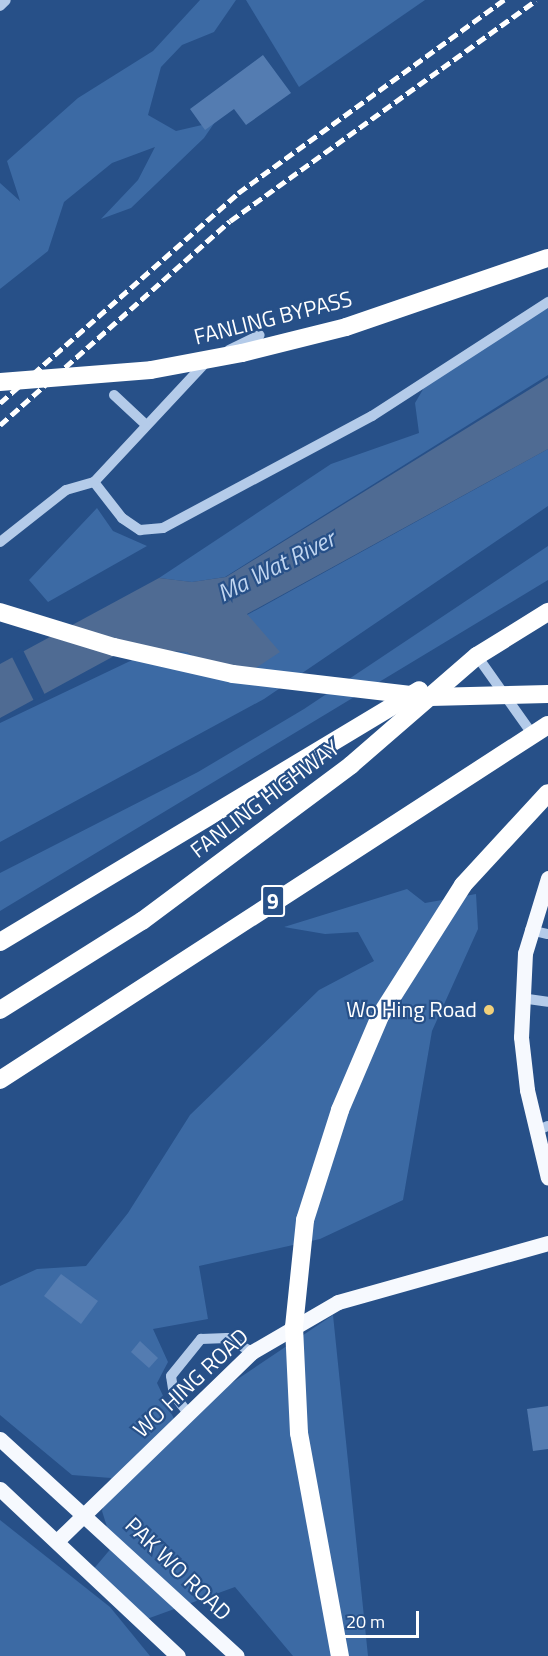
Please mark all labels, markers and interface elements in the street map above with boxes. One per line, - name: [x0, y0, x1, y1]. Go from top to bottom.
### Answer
- street label: FANLING BYPASS: [191, 286, 355, 350]
- water label: Ma Wat River: [212, 524, 340, 608]
- street label: FANLING HIGHWAY: [185, 734, 345, 864]
- road number: 9: [261, 883, 285, 919]
- place label: Wo Hing Road: [346, 997, 477, 1023]
- marker: Wo Hing Road: [482, 1003, 496, 1017]
- street label: WO HING ROAD: [128, 1323, 254, 1443]
- street label: PAK WO ROAD: [120, 1512, 236, 1626]
- scale bar: [338, 1599, 422, 1637]
- text: 20 m: [346, 1608, 385, 1635]

